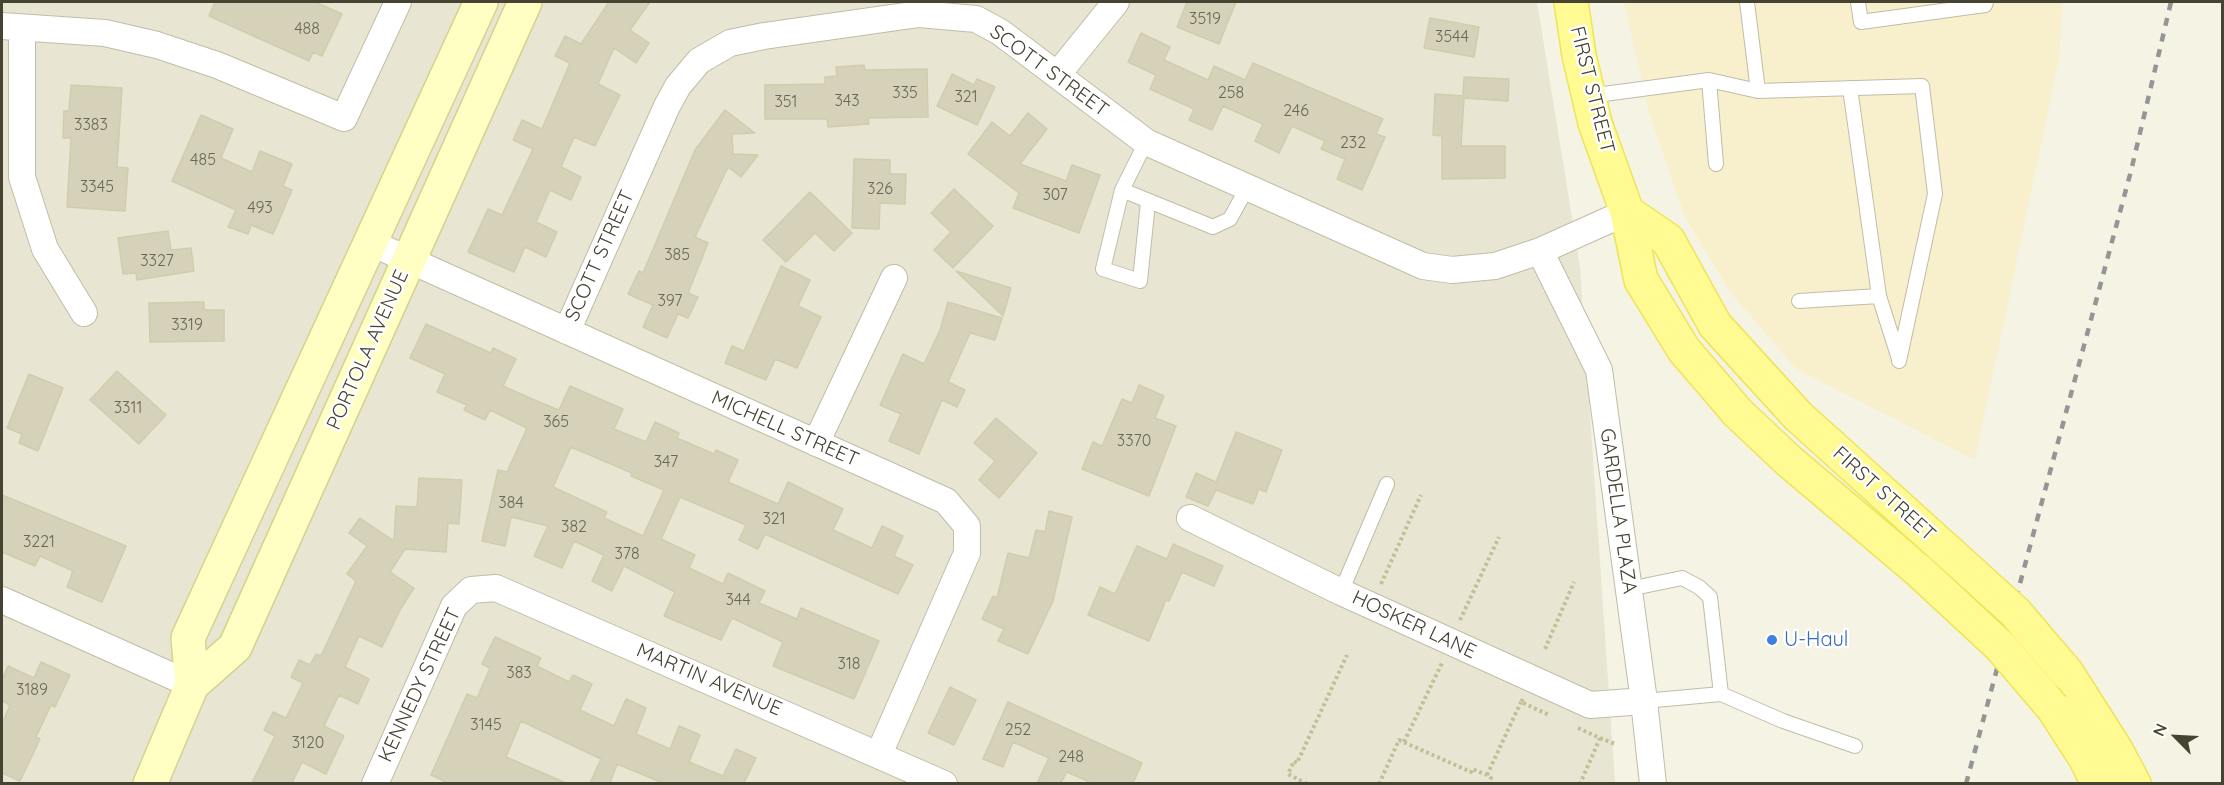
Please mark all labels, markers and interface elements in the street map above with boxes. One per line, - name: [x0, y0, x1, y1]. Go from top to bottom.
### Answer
- house number: 3519: [1189, 9, 1221, 29]
- house number: 488: [294, 19, 320, 39]
- street label: SCOTT STREET: [985, 20, 1113, 122]
- street label: FIRST STREET: [1565, 24, 1619, 156]
- house number: 3544: [1435, 27, 1469, 47]
- house number: 335: [892, 83, 918, 103]
- house number: 258: [1218, 83, 1244, 103]
- house number: 321: [954, 87, 978, 107]
- house number: 343: [834, 91, 860, 111]
- house number: 351: [774, 92, 798, 112]
- house number: 246: [1283, 101, 1309, 121]
- house number: 3383: [74, 115, 108, 135]
- house number: 232: [1340, 133, 1366, 153]
- house number: 485: [190, 150, 216, 170]
- house number: 3345: [80, 177, 114, 197]
- house number: 326: [867, 179, 893, 199]
- house number: 307: [1042, 185, 1068, 205]
- street label: SCOTT STREET: [560, 187, 640, 325]
- house number: 493: [247, 198, 273, 218]
- house number: 385: [664, 245, 690, 265]
- house number: 3327: [140, 251, 174, 271]
- street label: PORTOLA AVENUE: [322, 266, 414, 434]
- house number: 397: [657, 291, 683, 311]
- house number: 3319: [171, 315, 203, 335]
- street label: MICHELL STREET: [708, 386, 862, 472]
- house number: 3311: [114, 398, 142, 418]
- house number: 365: [543, 412, 569, 432]
- street label: GARDELLA PLAZA: [1594, 427, 1642, 595]
- house number: 3370: [1117, 431, 1151, 451]
- street label: FIRST STREET: [1828, 442, 1940, 546]
- house number: 347: [654, 452, 678, 472]
- house number: 384: [498, 493, 524, 513]
- house number: 321: [762, 509, 786, 529]
- house number: 382: [561, 517, 587, 537]
- house number: 3221: [23, 532, 55, 552]
- house number: 378: [614, 544, 640, 564]
- street label: HOSKER LANE: [1348, 586, 1480, 664]
- house number: 344: [725, 590, 751, 610]
- street label: KENNEDY STREET: [374, 604, 466, 766]
- place label: U-Haul: [1784, 628, 1848, 652]
- marker: U-Haul: [1765, 633, 1779, 647]
- street label: MARTIN AVENUE: [633, 639, 785, 721]
- house number: 318: [838, 654, 860, 674]
- house number: 383: [506, 663, 532, 683]
- house number: 3189: [16, 680, 48, 700]
- north arrow: [2146, 707, 2206, 767]
- house number: 3145: [470, 715, 502, 735]
- house number: 252: [1005, 720, 1031, 740]
- text: N: [2148, 720, 2171, 739]
- house number: 3120: [292, 733, 324, 753]
- house number: 248: [1058, 747, 1084, 767]

